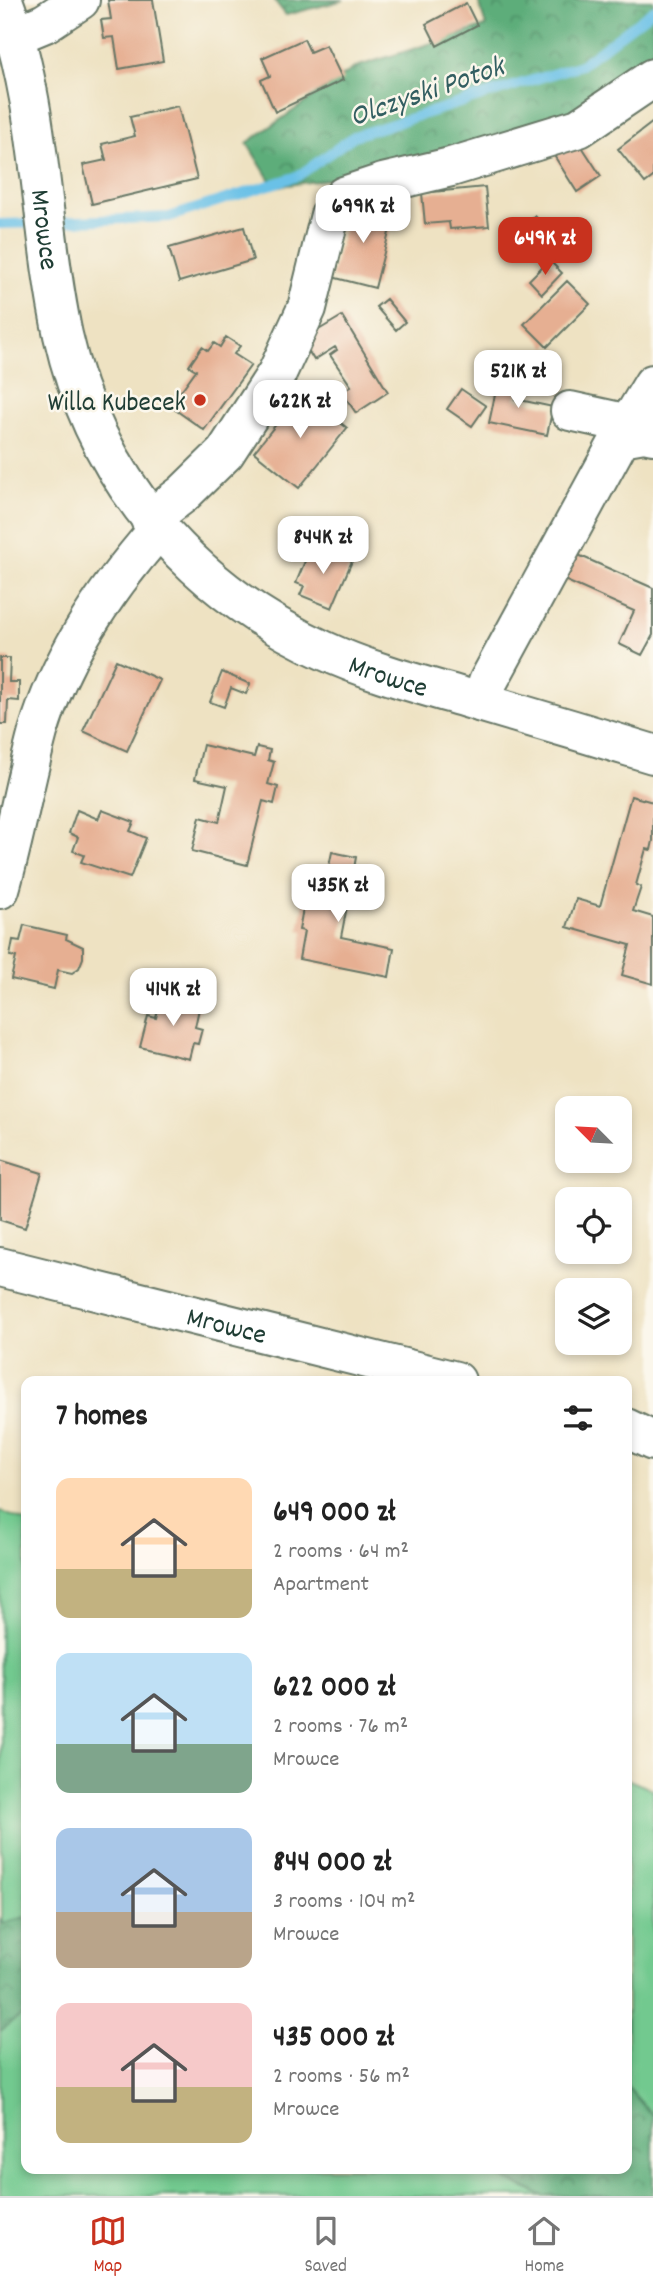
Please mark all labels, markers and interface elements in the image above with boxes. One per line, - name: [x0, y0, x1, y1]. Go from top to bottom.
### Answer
- water label: Olczyski Potok: [344, 47, 513, 141]
- pin: 699K zł: [298, 186, 428, 245]
- street label: Mrowce: [17, 187, 67, 273]
- text: 699K zł: [332, 191, 394, 224]
- pin: 649K zł: [480, 218, 610, 277]
- text: 649K zł: [514, 223, 576, 256]
- pin: 521K zł: [453, 350, 583, 410]
- text: 521K zł: [490, 356, 546, 389]
- pin: 622K zł: [235, 380, 365, 440]
- place label: Willa Kubecek: [47, 385, 186, 425]
- text: 622K zł: [269, 386, 331, 419]
- marker: Willa Kubecek: [192, 392, 208, 408]
- pin: 844K zł: [258, 516, 388, 576]
- text: 844K zł: [294, 522, 352, 555]
- street label: Mrowce: [342, 648, 432, 711]
- pin: 435K zł: [273, 864, 403, 924]
- text: 435K zł: [308, 870, 368, 903]
- pin: 414K zł: [108, 968, 238, 1028]
- text: 414K zł: [146, 974, 200, 1007]
- north arrow: [555, 1096, 632, 1172]
- map controls: [555, 1096, 632, 1355]
- button: locate: [555, 1187, 632, 1264]
- button: layers: [555, 1278, 632, 1355]
- street label: Mrowce: [182, 1299, 270, 1358]
- text: 7 homes: [56, 1397, 148, 1440]
- icon: filters: [559, 1399, 597, 1437]
- text: 649 000 zł: [273, 1493, 396, 1536]
- icon: home: [112, 1506, 196, 1590]
- text: 2 rooms · 64 m²: [273, 1536, 409, 1569]
- text: Apartment: [273, 1569, 369, 1602]
- text: 622 000 zł: [273, 1668, 396, 1711]
- icon: home: [112, 1681, 196, 1765]
- text: 2 rooms · 76 m²: [273, 1711, 408, 1744]
- text: Mrowce: [273, 1744, 339, 1777]
- text: 844 000 zł: [273, 1843, 392, 1886]
- icon: home: [112, 1856, 196, 1940]
- text: 3 rooms · 104 m²: [273, 1886, 415, 1919]
- text: Mrowce: [273, 1919, 339, 1952]
- text: 435 000 zł: [273, 2018, 394, 2061]
- icon: home: [112, 2031, 196, 2115]
- text: 2 rooms · 56 m²: [273, 2061, 410, 2094]
- text: Mrowce: [273, 2094, 339, 2127]
- tab: Map: [89, 2212, 127, 2281]
- tab: Saved: [304, 2212, 347, 2281]
- tab: Home: [525, 2212, 564, 2281]

